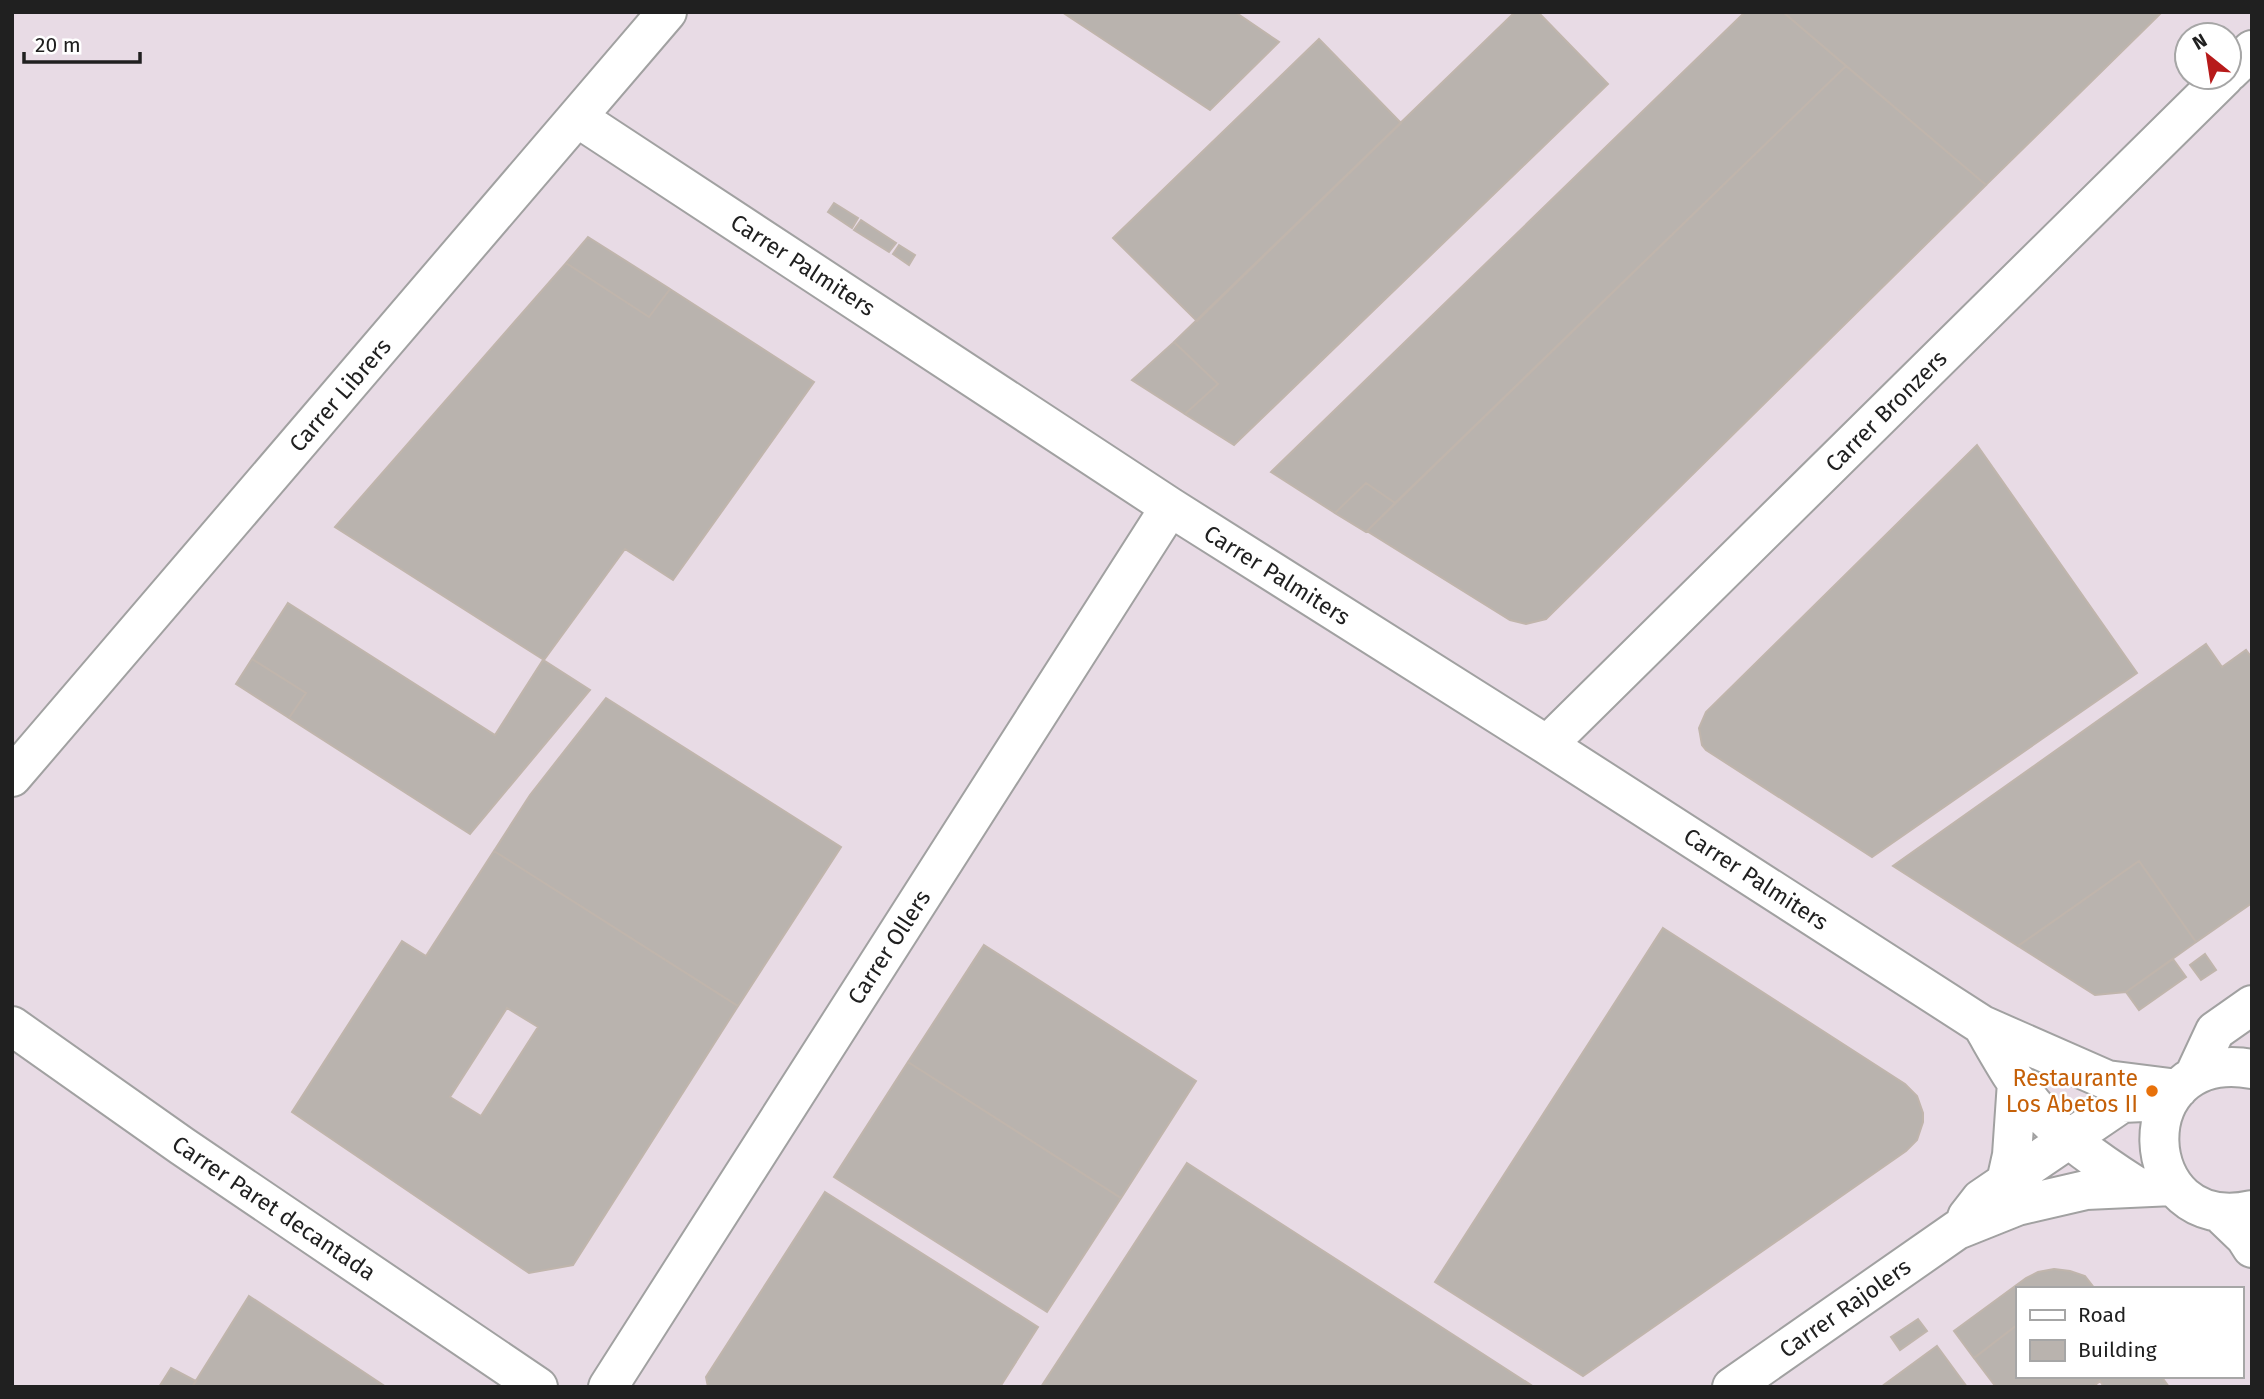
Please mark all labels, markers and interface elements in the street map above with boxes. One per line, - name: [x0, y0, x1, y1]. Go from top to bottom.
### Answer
- scale bar: [24, 21, 140, 65]
- north arrow: [2173, 21, 2243, 91]
- text: N: [2189, 29, 2211, 55]
- text: 20 m: [35, 32, 81, 58]
- street label: Carrer Palmiters: [725, 208, 881, 322]
- street label: Carrer Librers: [283, 332, 397, 458]
- street label: Carrer Bronzers: [1819, 344, 1953, 478]
- street label: Carrer Palmiters: [1199, 519, 1355, 631]
- street label: Carrer Palmiters: [1678, 822, 1834, 936]
- street label: Carrer Ollers: [842, 885, 936, 1009]
- place label: Restaurante Los Abetos II: [2006, 1064, 2138, 1118]
- marker: Restaurante Los Abetos II: [2144, 1083, 2160, 1099]
- street label: Carrer Paret decantada: [167, 1129, 381, 1287]
- street label: Carrer Rajolers: [1774, 1252, 1916, 1364]
- legend: [2016, 1287, 2243, 1378]
- text: Road: [2078, 1302, 2126, 1328]
- text: Building: [2078, 1337, 2157, 1363]

